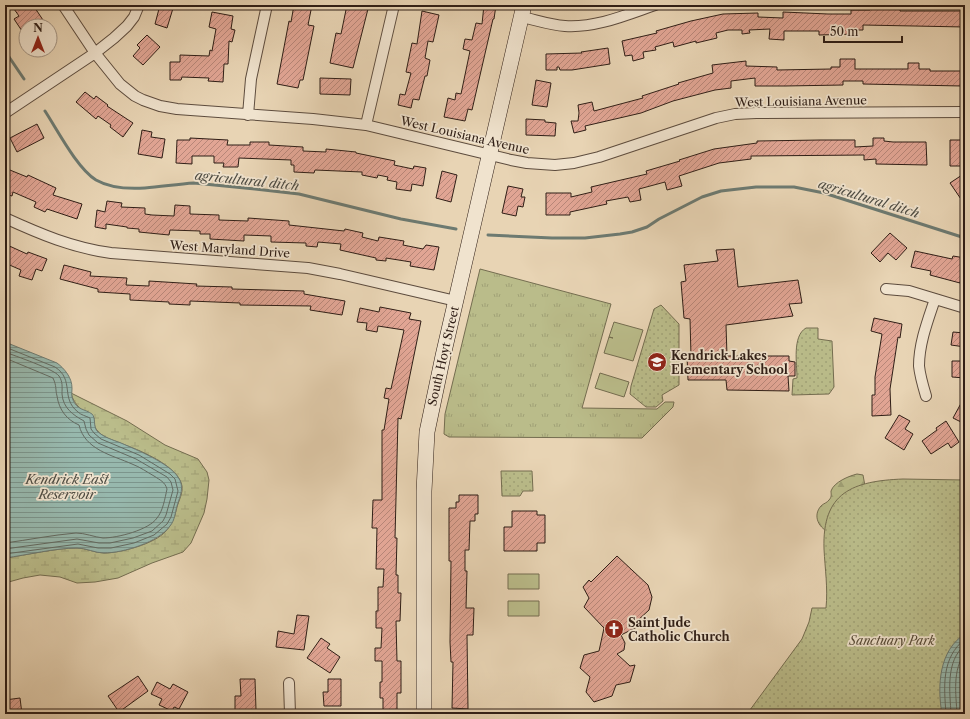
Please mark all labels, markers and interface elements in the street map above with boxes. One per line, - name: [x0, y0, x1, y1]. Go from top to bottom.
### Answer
- north arrow: [18, 18, 58, 58]
- scale bar: [824, 18, 902, 44]
- text: N: [33, 21, 43, 35]
- text: 50 m: [830, 24, 859, 39]
- street label: West Louisiana Avenue: [734, 92, 867, 110]
- street label: West Louisiana Avenue: [398, 113, 531, 157]
- water label: agricultural ditch: [194, 167, 300, 193]
- water label: agricultural ditch: [817, 175, 921, 221]
- street label: West Maryland Drive: [168, 237, 291, 261]
- street label: South Hoyt Street: [424, 304, 462, 407]
- place label: Kendrick Lakes Elementary School: [671, 348, 788, 377]
- school or university icon: Kendrick Lakes Elementary School: [646, 351, 668, 373]
- water label: Kendrick East Reservoir: [25, 471, 110, 502]
- place label: Saint Jude Catholic Church: [628, 615, 731, 644]
- church icon: Saint Jude Catholic Church: [603, 618, 625, 640]
- park label: Sanctuary Park: [848, 633, 935, 648]

